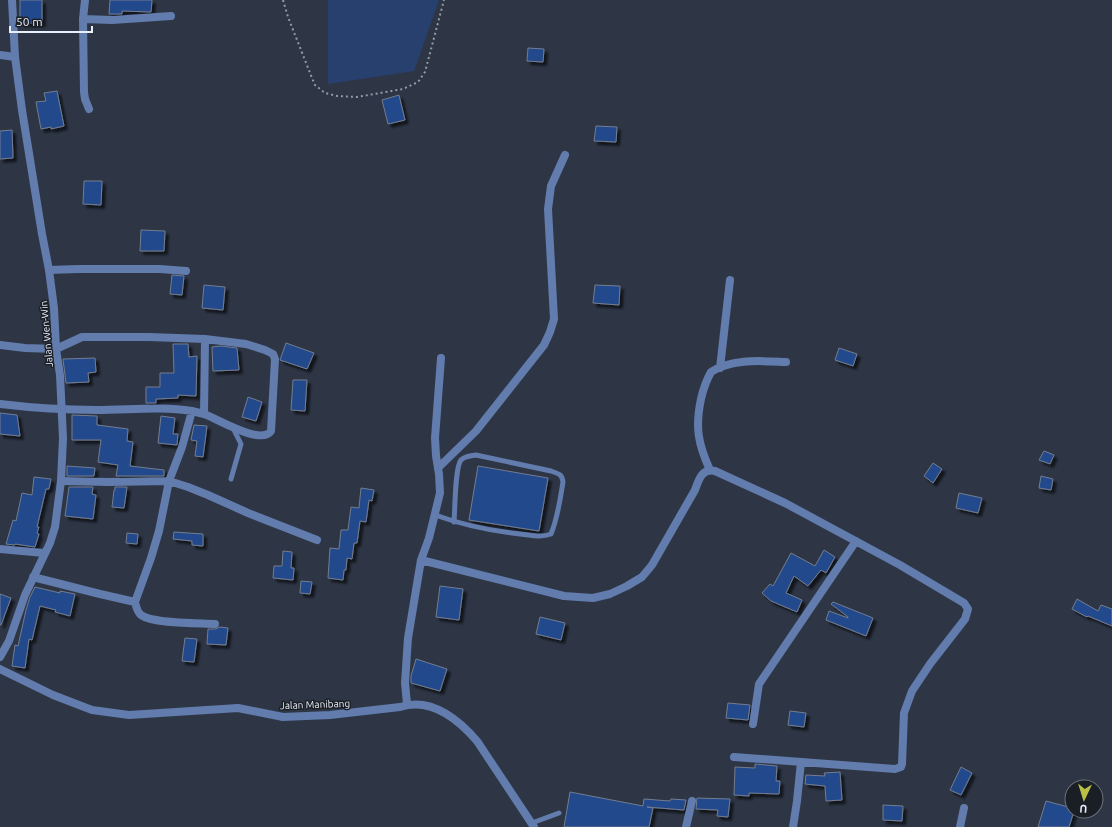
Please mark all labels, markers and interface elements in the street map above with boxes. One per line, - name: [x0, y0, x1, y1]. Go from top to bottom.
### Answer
- scale bar: [10, 8, 92, 34]
- text: 50 m: [16, 15, 43, 28]
- street label: Jalan Wen-Win: [38, 300, 55, 368]
- street label: Jalan Manibang: [280, 698, 350, 711]
- north arrow: [1064, 779, 1104, 819]
- text: U: [1079, 803, 1088, 815]

